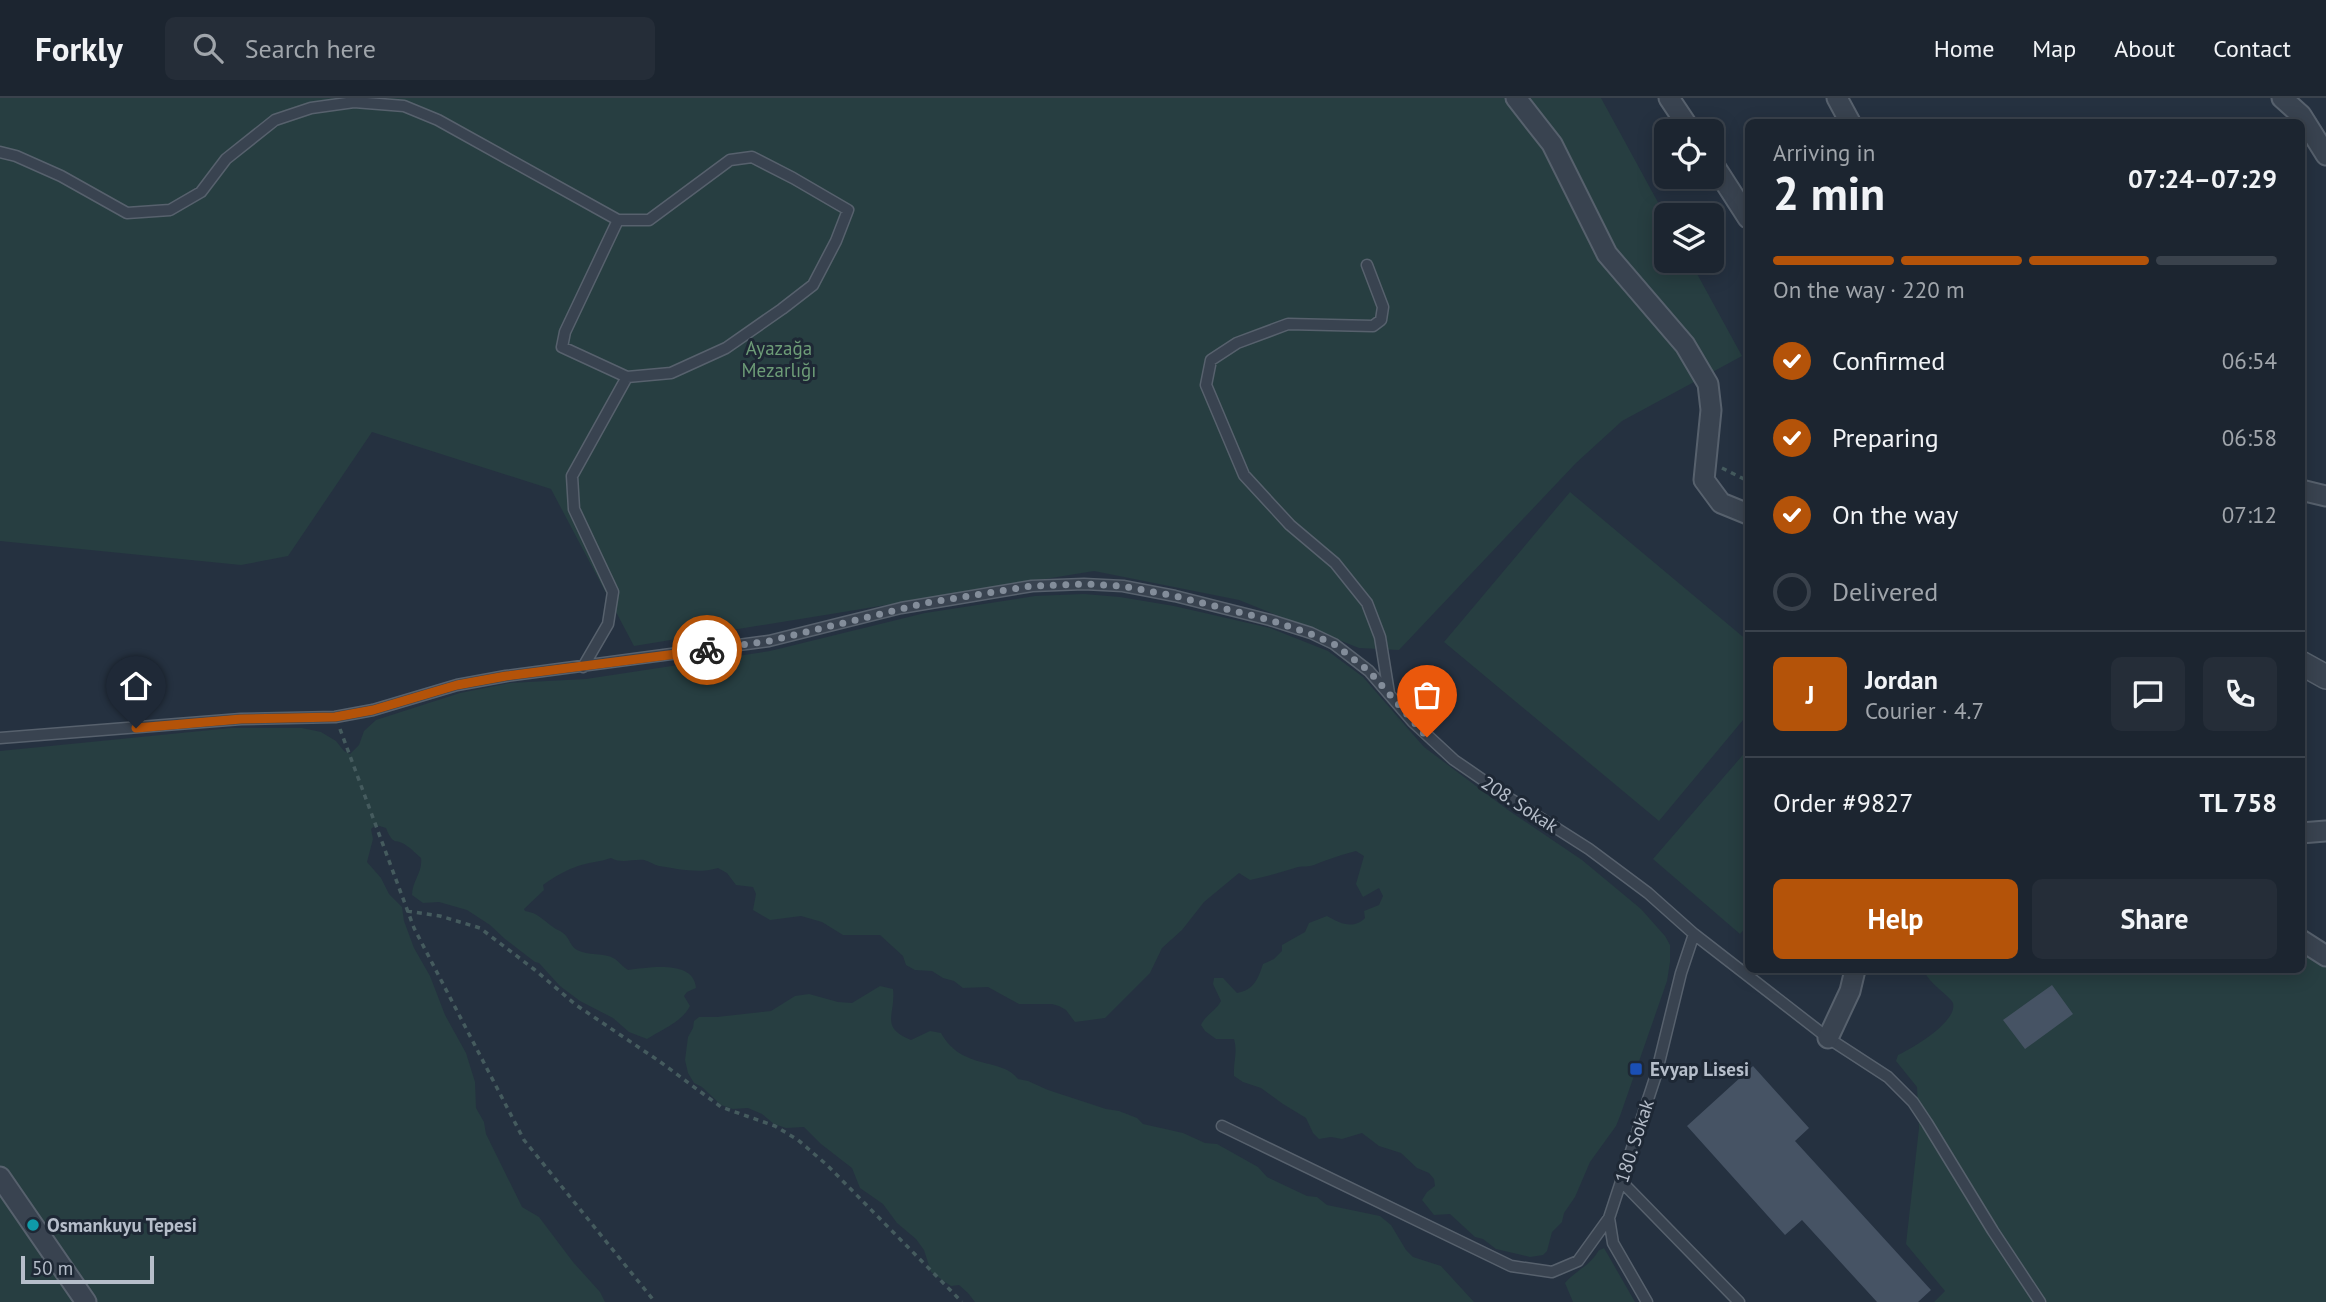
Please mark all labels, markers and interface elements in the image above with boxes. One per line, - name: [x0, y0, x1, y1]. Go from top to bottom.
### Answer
- search box: [165, 17, 655, 80]
- text: Forkly: [35, 27, 123, 70]
- icon: search: [189, 29, 227, 67]
- text: Search here: [245, 32, 376, 65]
- text: Home: [1934, 33, 1994, 64]
- text: Map: [2032, 33, 2076, 64]
- text: About: [2114, 33, 2175, 64]
- text: Contact: [2213, 33, 2291, 64]
- map controls: [1654, 119, 1724, 273]
- button: locate: [1654, 119, 1724, 189]
- text: Arriving in: [1773, 138, 1875, 167]
- text: 07:24–07:29: [2128, 162, 2277, 195]
- text: 2 min: [1773, 163, 1885, 223]
- button: layers: [1654, 203, 1724, 273]
- text: On the way · 220 m: [1773, 275, 1965, 304]
- park label: Ayazağa Mezarlığı: [742, 336, 816, 382]
- icon: check: [1773, 342, 1811, 380]
- text: Confirmed: [1832, 344, 1945, 377]
- text: 06:54: [2222, 346, 2277, 375]
- icon: check: [1773, 419, 1811, 457]
- text: Preparing: [1832, 421, 1939, 454]
- text: 06:58: [2222, 423, 2277, 452]
- icon: check: [1773, 496, 1811, 534]
- text: On the way: [1832, 498, 1958, 531]
- text: 07:12: [2222, 500, 2277, 529]
- text: Delivered: [1832, 575, 1938, 608]
- courier: [672, 615, 742, 685]
- icon: bike: [688, 631, 726, 669]
- pin: [106, 656, 166, 728]
- button: chat: [2111, 657, 2185, 731]
- button: phone: [2203, 657, 2277, 731]
- text: Jordan: [1865, 663, 1938, 696]
- pin: [1397, 665, 1457, 737]
- icon: home: [117, 667, 155, 705]
- icon: bag: [1408, 676, 1446, 714]
- text: J: [1806, 678, 1814, 711]
- text: Courier · 4.7: [1865, 696, 1984, 725]
- street label: 208. Sokak: [1477, 770, 1563, 838]
- text: Order #9827: [1773, 786, 1913, 819]
- text: TL 758: [2199, 786, 2277, 819]
- button: Help: [1773, 879, 2018, 959]
- button: Share: [2032, 879, 2277, 959]
- place label: Evyap Lisesi: [1650, 1057, 1749, 1081]
- marker: Evyap Lisesi: [1628, 1061, 1644, 1077]
- street label: 180. Sokak: [1609, 1096, 1659, 1186]
- place label: Osmankuyu Tepesi: [47, 1213, 197, 1237]
- marker: Osmankuyu Tepesi: [25, 1217, 41, 1233]
- scale bar: [21, 1253, 154, 1285]
- text: 50 m: [32, 1256, 73, 1280]

